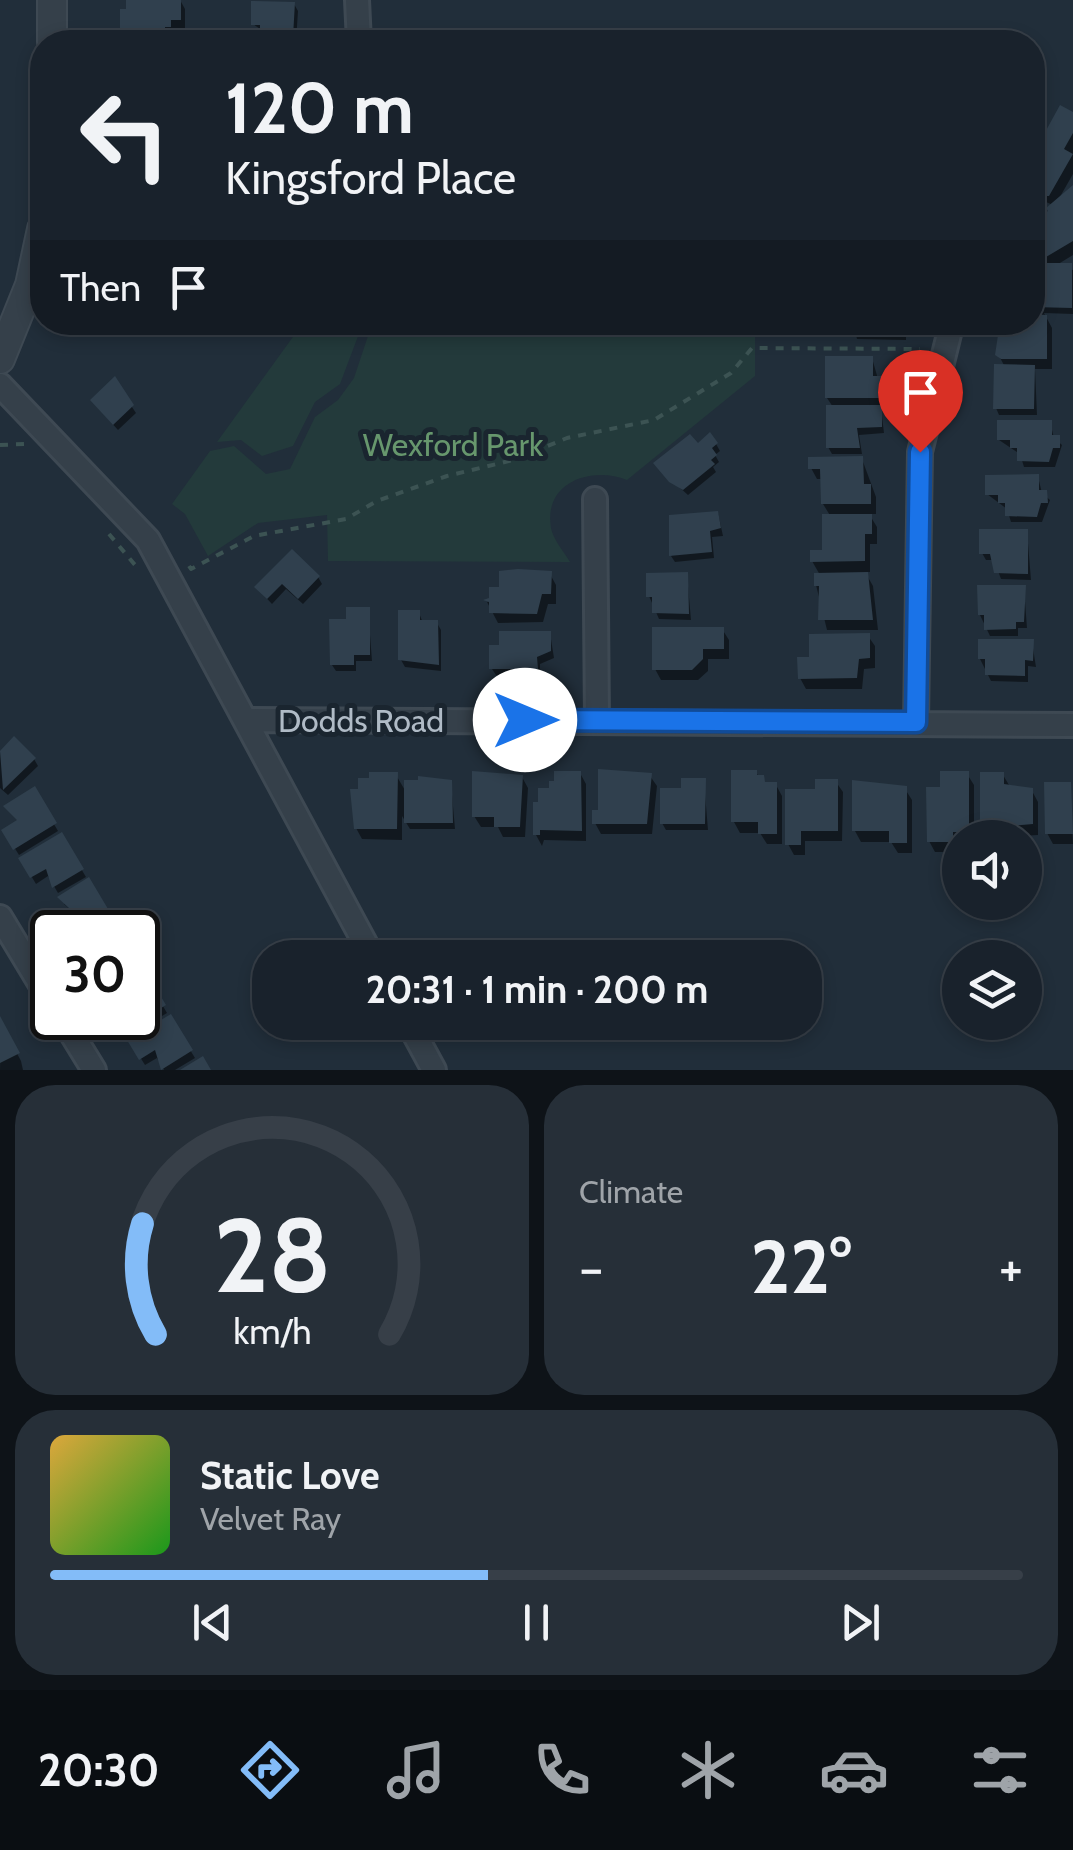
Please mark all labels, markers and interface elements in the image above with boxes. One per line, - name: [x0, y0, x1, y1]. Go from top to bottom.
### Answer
- text: 120 m: [225, 65, 414, 151]
- icon: left: [60, 70, 190, 200]
- text: Kingsford Place: [225, 151, 516, 205]
- icon: arrive: [161, 260, 216, 315]
- text: Then: [60, 264, 141, 311]
- pin: [878, 350, 963, 453]
- icon: arrive: [893, 365, 948, 420]
- park label: Wexford Park: [363, 425, 544, 464]
- position arrow: [473, 668, 577, 772]
- street label: Dodds Road: [278, 701, 444, 740]
- map controls: [942, 820, 1042, 1040]
- button: sound: [942, 820, 1042, 920]
- speed limit sign: 30: [30, 910, 160, 1040]
- button: layers: [942, 940, 1042, 1040]
- text: 20:31 · 1 min · 200 m: [366, 966, 708, 1013]
- text: Climate: [579, 1172, 683, 1211]
- text: 28: [213, 1192, 331, 1318]
- text: 22°: [750, 1221, 852, 1312]
- text: −: [579, 1234, 603, 1301]
- text: +: [999, 1234, 1023, 1301]
- text: km/h: [233, 1310, 311, 1353]
- text: Static Love: [200, 1452, 379, 1499]
- text: Velvet Ray: [200, 1499, 341, 1538]
- icon: previous: [185, 1595, 240, 1650]
- icon: pause: [509, 1595, 564, 1650]
- icon: next: [833, 1595, 888, 1650]
- icon: directions: [235, 1735, 305, 1805]
- icon: music: [381, 1735, 451, 1805]
- icon: phone: [527, 1735, 597, 1805]
- icon: climate: [673, 1735, 743, 1805]
- icon: car: [819, 1735, 889, 1805]
- icon: filters: [965, 1735, 1035, 1805]
- text: 20:30: [38, 1743, 160, 1797]

